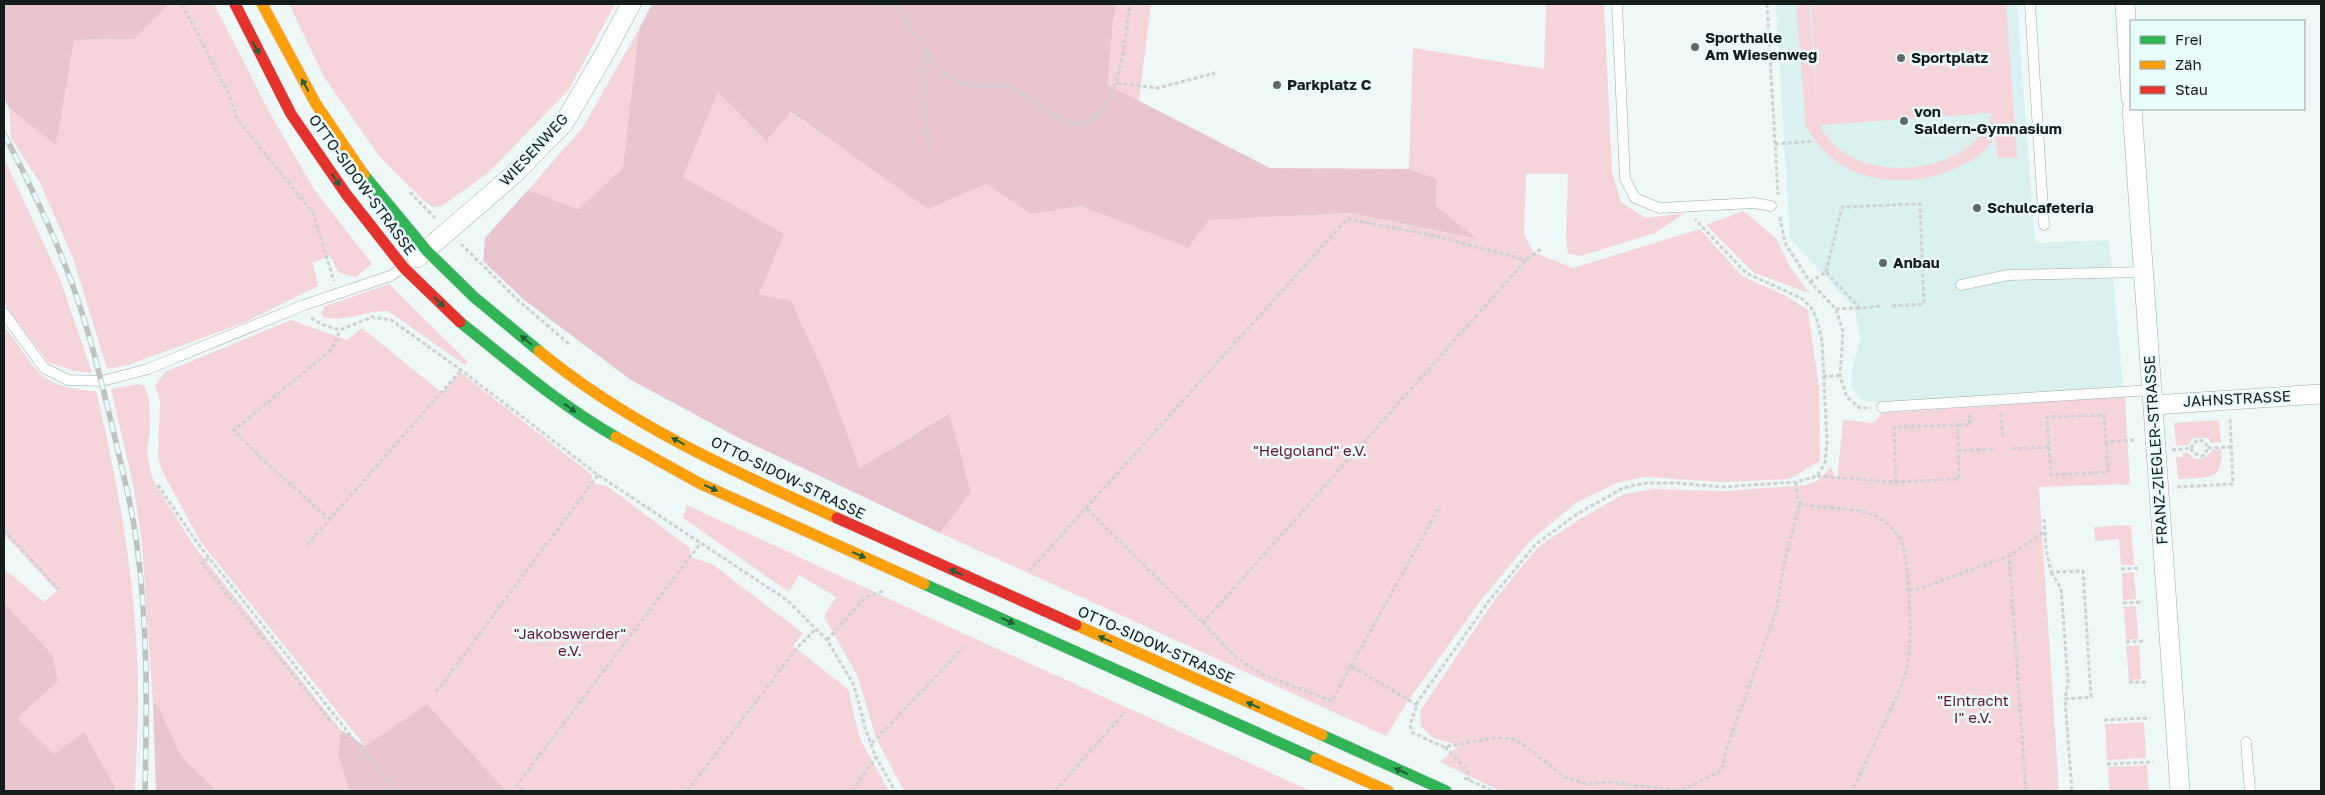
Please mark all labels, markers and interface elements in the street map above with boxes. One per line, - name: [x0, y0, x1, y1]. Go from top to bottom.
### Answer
- legend: [2130, 20, 2305, 110]
- place label: Sporthalle Am Wiesenweg: [1705, 28, 1817, 63]
- text: Frei: [2175, 30, 2202, 48]
- one-way arrow: [252, 40, 260, 55]
- marker: Sporthalle Am Wiesenweg: [1689, 41, 1701, 53]
- place label: Sportplatz: [1911, 48, 1989, 66]
- marker: Sportplatz: [1895, 52, 1907, 64]
- text: Zäh: [2175, 55, 2202, 73]
- place label: Parkplatz C: [1287, 75, 1372, 93]
- one-way arrow: [301, 78, 309, 92]
- marker: Parkplatz C: [1271, 79, 1283, 91]
- text: Stau: [2175, 80, 2208, 98]
- place label: von Saldern-Gymnasium: [1914, 102, 2062, 137]
- street label: WIESENWEG: [495, 109, 571, 189]
- street label: OTTO-SIDOW-STRASSE: [306, 111, 420, 258]
- marker: von Saldern-Gymnasium: [1898, 115, 1910, 127]
- one-way arrow: [331, 173, 341, 187]
- place label: Schulcafeteria: [1987, 198, 2094, 216]
- marker: Schulcafeteria: [1971, 202, 1983, 214]
- place label: Anbau: [1893, 253, 1940, 271]
- marker: Anbau: [1877, 257, 1889, 269]
- one-way arrow: [433, 296, 445, 308]
- one-way arrow: [520, 334, 533, 345]
- street label: FRANZ-ZIEGLER-STRASSE: [2139, 355, 2171, 545]
- street label: JAHNSTRASSE: [2183, 386, 2291, 410]
- one-way arrow: [563, 403, 577, 413]
- street label: OTTO-SIDOW-STRASSE: [708, 432, 869, 522]
- one-way arrow: [671, 437, 685, 445]
- park label: "Helgoland" e.V.: [1253, 441, 1367, 459]
- one-way arrow: [704, 485, 718, 493]
- one-way arrow: [852, 551, 866, 559]
- one-way arrow: [949, 568, 963, 576]
- street label: OTTO-SIDOW-STRASSE: [1075, 601, 1238, 687]
- one-way arrow: [1001, 618, 1015, 626]
- park label: "Jakobswerder" e.V.: [514, 624, 626, 659]
- one-way arrow: [1098, 634, 1112, 642]
- park label: "Eintracht I" e.V.: [1937, 691, 2009, 726]
- one-way arrow: [1246, 700, 1260, 708]
- one-way arrow: [1394, 767, 1408, 775]

